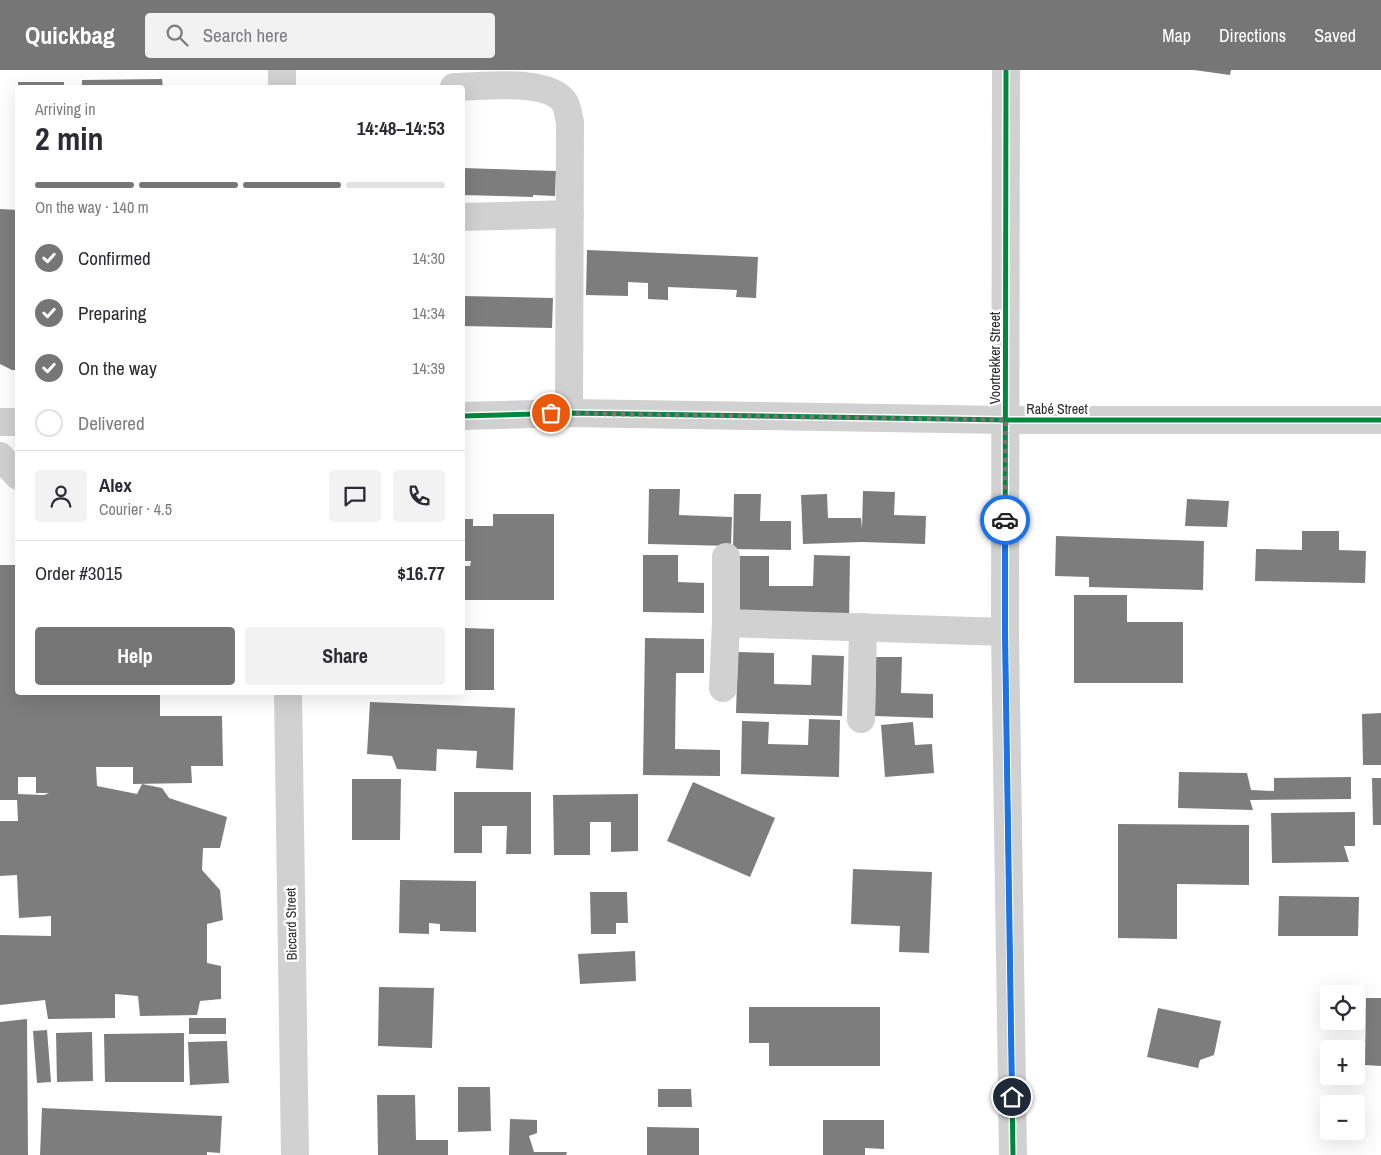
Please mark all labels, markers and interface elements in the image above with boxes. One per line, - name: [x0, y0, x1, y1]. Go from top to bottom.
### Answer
- search box: [145, 13, 495, 58]
- text: Quickbag: [25, 19, 115, 51]
- icon: search: [163, 21, 191, 49]
- text: Search here: [203, 22, 288, 48]
- text: Map: [1162, 23, 1191, 48]
- text: Directions: [1219, 23, 1286, 48]
- text: Saved: [1314, 23, 1356, 48]
- text: Arriving in: [35, 98, 96, 120]
- text: 14:48–14:53: [357, 115, 445, 141]
- text: 2 min: [35, 117, 104, 160]
- text: On the way · 140 m: [35, 196, 149, 218]
- icon: check: [35, 244, 63, 272]
- text: Confirmed: [78, 245, 151, 271]
- text: 14:30: [412, 247, 445, 269]
- icon: check: [35, 299, 63, 327]
- text: Preparing: [78, 300, 146, 326]
- text: 14:34: [412, 302, 445, 324]
- street label: Voortrekker Street: [986, 312, 1004, 404]
- icon: check: [35, 354, 63, 382]
- text: On the way: [78, 355, 157, 381]
- text: 14:39: [412, 357, 445, 379]
- pin: [530, 392, 572, 434]
- icon: bag: [537, 399, 565, 427]
- street label: Rabé Street: [1026, 400, 1088, 418]
- text: Delivered: [78, 410, 145, 436]
- button: person: [35, 470, 87, 522]
- button: chat: [329, 470, 381, 522]
- button: phone: [393, 470, 445, 522]
- text: Alex: [99, 472, 132, 498]
- courier: [980, 495, 1030, 545]
- text: Courier · 4.5: [99, 498, 172, 520]
- icon: car: [991, 506, 1019, 534]
- text: Order #3015: [35, 560, 122, 586]
- text: $16.77: [397, 560, 445, 586]
- button: Help: [35, 627, 235, 685]
- button: Share: [245, 627, 445, 685]
- street label: Biccard Street: [281, 887, 301, 961]
- map controls: [1320, 985, 1365, 1140]
- button: locate: [1320, 985, 1365, 1030]
- button: +: [1320, 1040, 1365, 1085]
- pin: [991, 1076, 1033, 1118]
- icon: home: [998, 1083, 1026, 1111]
- button: −: [1320, 1095, 1365, 1140]

